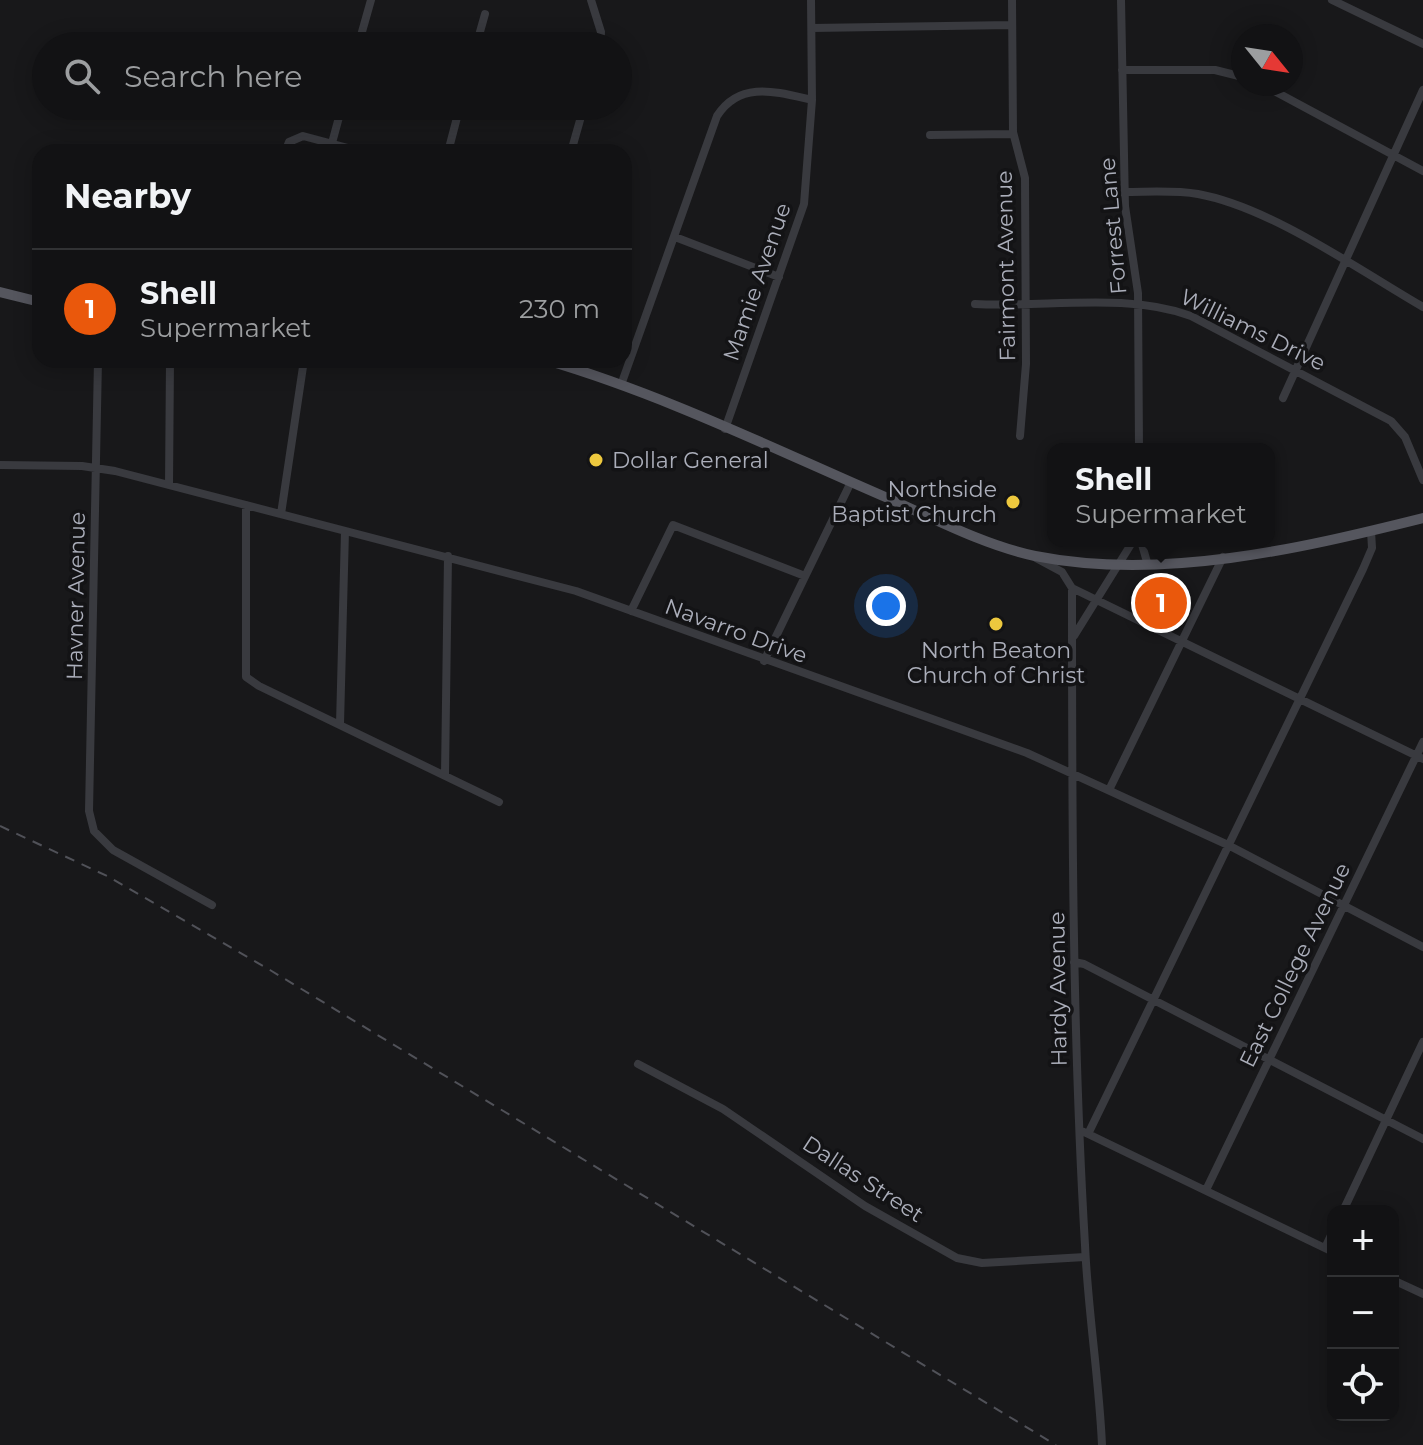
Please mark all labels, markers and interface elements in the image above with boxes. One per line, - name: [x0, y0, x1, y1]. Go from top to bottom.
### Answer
- north arrow: [1231, 24, 1303, 96]
- search box: [32, 32, 632, 120]
- icon: search: [60, 54, 104, 98]
- text: Search here: [124, 58, 302, 95]
- street label: Forrest Lane: [1094, 156, 1132, 296]
- street label: Fairmont Avenue: [991, 170, 1021, 362]
- text: Nearby: [64, 175, 191, 217]
- street label: Mamie Avenue: [717, 199, 797, 365]
- text: Shell: [140, 275, 217, 312]
- street label: Williams Drive: [1176, 283, 1330, 377]
- text: 1: [85, 293, 95, 325]
- text: 230 m: [519, 293, 600, 325]
- text: Supermarket: [140, 312, 311, 344]
- popup: [1047, 443, 1275, 547]
- place label: Dollar General: [612, 447, 769, 474]
- marker: Dollar General: [587, 451, 605, 469]
- text: Shell: [1075, 461, 1152, 498]
- place label: Northside Baptist Church: [831, 476, 997, 528]
- marker: Northside Baptist Church: [1004, 493, 1022, 511]
- text: Supermarket: [1075, 498, 1247, 530]
- street label: Havner Avenue: [61, 512, 91, 680]
- pin: 1: [1135, 573, 1187, 633]
- your location: [866, 586, 906, 626]
- street label: Navarro Drive: [661, 593, 811, 669]
- marker: North Beaton Church of Christ: [987, 615, 1005, 633]
- place label: North Beaton Church of Christ: [907, 637, 1085, 689]
- street label: East College Avenue: [1234, 858, 1356, 1072]
- street label: Hardy Avenue: [1043, 911, 1073, 1067]
- street label: Dallas Street: [797, 1130, 929, 1228]
- map controls: [1327, 1205, 1399, 1421]
- button: +: [1327, 1205, 1399, 1277]
- button: −: [1327, 1277, 1399, 1349]
- button: locate: [1327, 1349, 1399, 1421]

